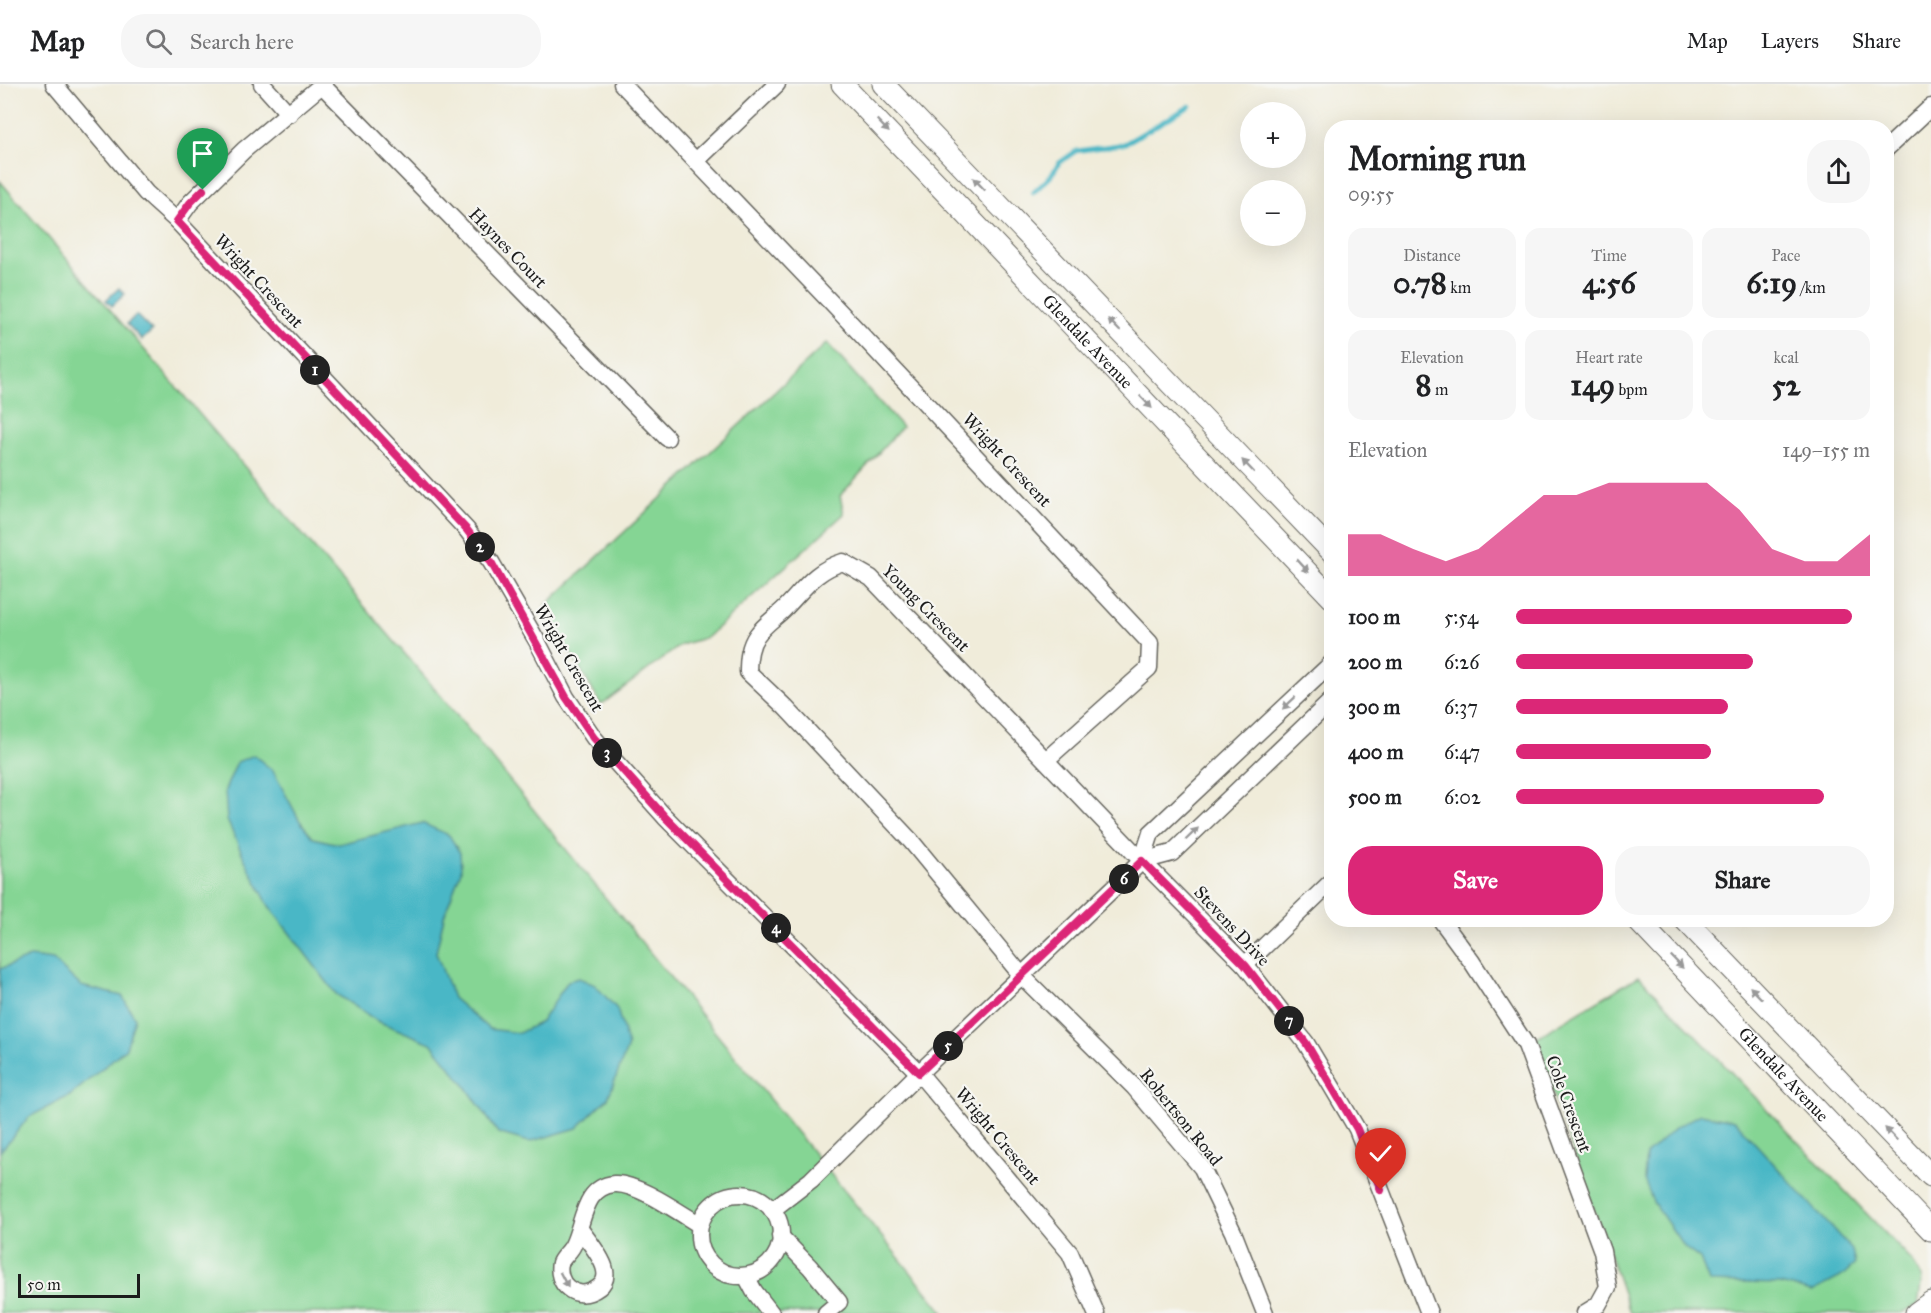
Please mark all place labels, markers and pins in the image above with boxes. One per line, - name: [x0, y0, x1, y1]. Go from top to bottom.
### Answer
- pin: [177, 128, 228, 190]
- pin: 1: [300, 355, 330, 385]
- pin: 2: [465, 532, 495, 562]
- pin: 3: [592, 738, 622, 768]
- pin: 6: [1109, 864, 1139, 894]
- pin: 4: [761, 913, 791, 943]
- pin: 7: [1274, 1006, 1304, 1036]
- pin: 5: [933, 1031, 963, 1061]
- pin: [1355, 1128, 1406, 1190]

